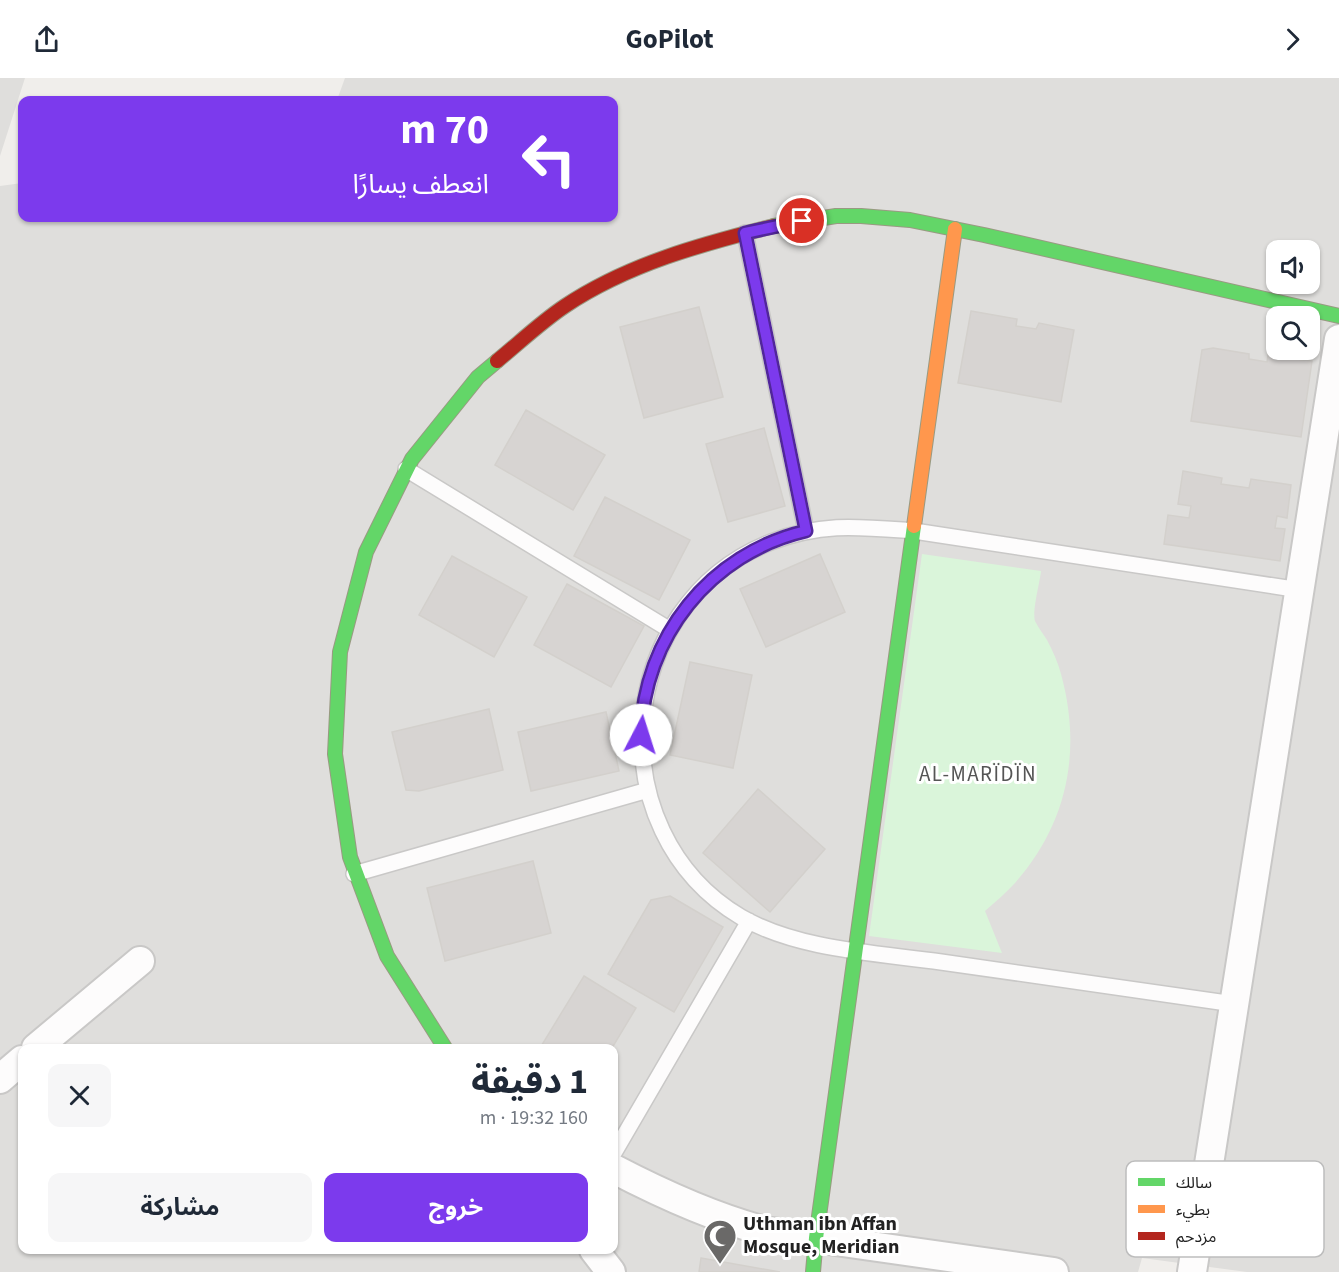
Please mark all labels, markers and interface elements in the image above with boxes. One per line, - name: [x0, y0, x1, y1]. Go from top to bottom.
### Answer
- text: GoPilot: [625, 20, 714, 59]
- icon: share: [30, 23, 63, 56]
- icon: forward: [1276, 23, 1309, 56]
- text: 70 m: [400, 100, 489, 160]
- icon: left: [510, 120, 588, 198]
- text: انعطف يسارًا: [352, 165, 489, 204]
- pin: [776, 195, 827, 246]
- icon: arrive: [785, 204, 818, 237]
- map controls: [1266, 240, 1320, 360]
- button: sound: [1266, 240, 1320, 294]
- button: search: [1266, 306, 1320, 360]
- position arrow: [609, 703, 673, 767]
- district label: AL-MARÏDÏN: [919, 759, 1037, 789]
- text: 1 دقيقة: [471, 1056, 588, 1107]
- button: close: [48, 1064, 111, 1127]
- text: 160 m · 19:32: [480, 1104, 588, 1132]
- legend: [1126, 1161, 1324, 1257]
- text: سالك: [1176, 1172, 1212, 1194]
- button: مشاركة: [48, 1173, 312, 1242]
- button: خروج: [324, 1173, 588, 1242]
- text: بطيء: [1176, 1199, 1210, 1222]
- place label: Uthman ibn Affan Mosque, Meridian: [743, 1210, 899, 1261]
- mosque icon: Uthman ibn Affan Mosque, Meridian: [702, 1218, 738, 1265]
- text: مزدحم: [1176, 1226, 1216, 1249]

